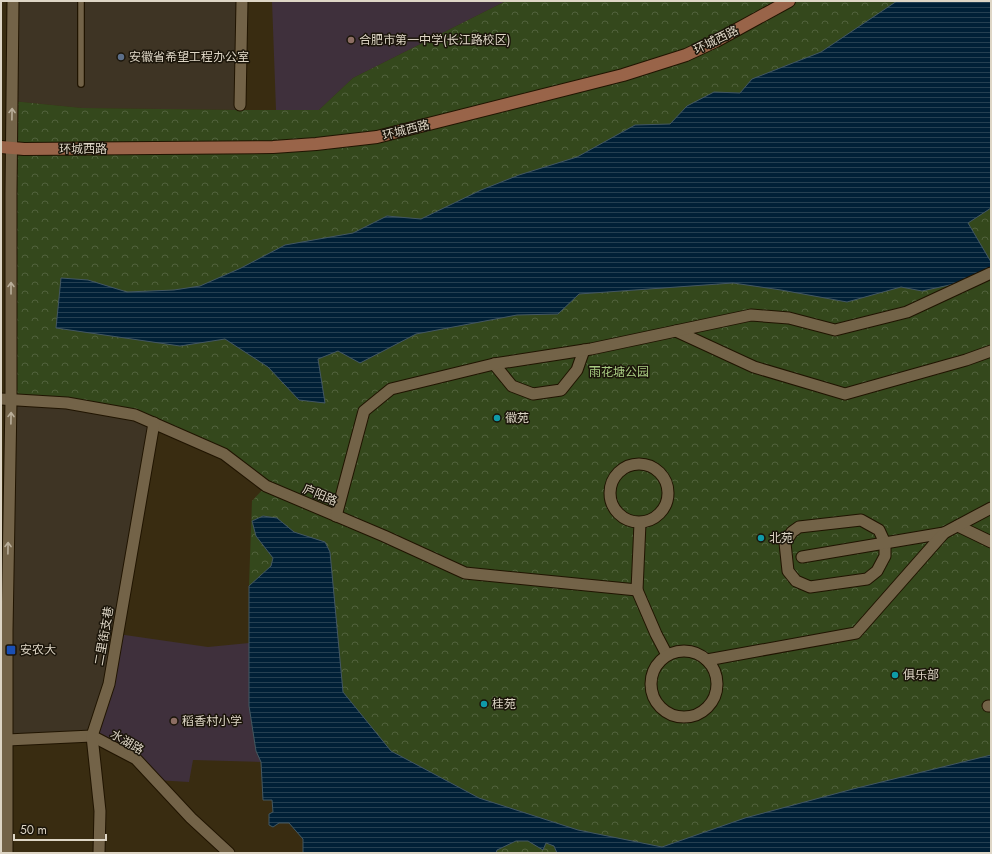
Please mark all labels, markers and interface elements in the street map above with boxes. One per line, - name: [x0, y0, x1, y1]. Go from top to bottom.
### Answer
- street label: 环城西路: [690, 21, 742, 59]
- place label: 合肥市第一中学(长江路校区): [359, 31, 510, 49]
- marker: 合肥市第一中学(长江路校区): [346, 35, 356, 45]
- place label: 安徽省希望工程办公室: [129, 48, 249, 66]
- marker: 安徽省希望工程办公室: [116, 52, 126, 62]
- one-way arrow: [8, 108, 16, 121]
- street label: 环城西路: [381, 115, 431, 145]
- street label: 环城西路: [59, 140, 107, 158]
- one-way arrow: [7, 282, 15, 295]
- park label: 雨花塘公园: [589, 363, 649, 381]
- place label: 徽苑: [505, 409, 529, 427]
- one-way arrow: [7, 412, 15, 425]
- marker: 徽苑: [492, 413, 502, 423]
- street label: 庐阳路: [300, 480, 340, 510]
- place label: 北苑: [769, 529, 793, 547]
- marker: 北苑: [756, 533, 766, 543]
- one-way arrow: [5, 542, 12, 555]
- street label: 二里街支巷: [90, 605, 118, 667]
- place label: 安农大: [20, 641, 56, 659]
- marker: 安农大: [5, 644, 17, 656]
- place label: 俱乐部: [903, 666, 939, 684]
- marker: 俱乐部: [890, 670, 900, 680]
- place label: 桂苑: [492, 695, 516, 713]
- marker: 桂苑: [479, 699, 489, 709]
- place label: 稻香村小学: [182, 712, 242, 730]
- marker: 稻香村小学: [169, 716, 179, 726]
- street label: 水湖路: [107, 725, 147, 759]
- scale bar: [14, 816, 106, 842]
- text: 50 m: [20, 821, 47, 839]

